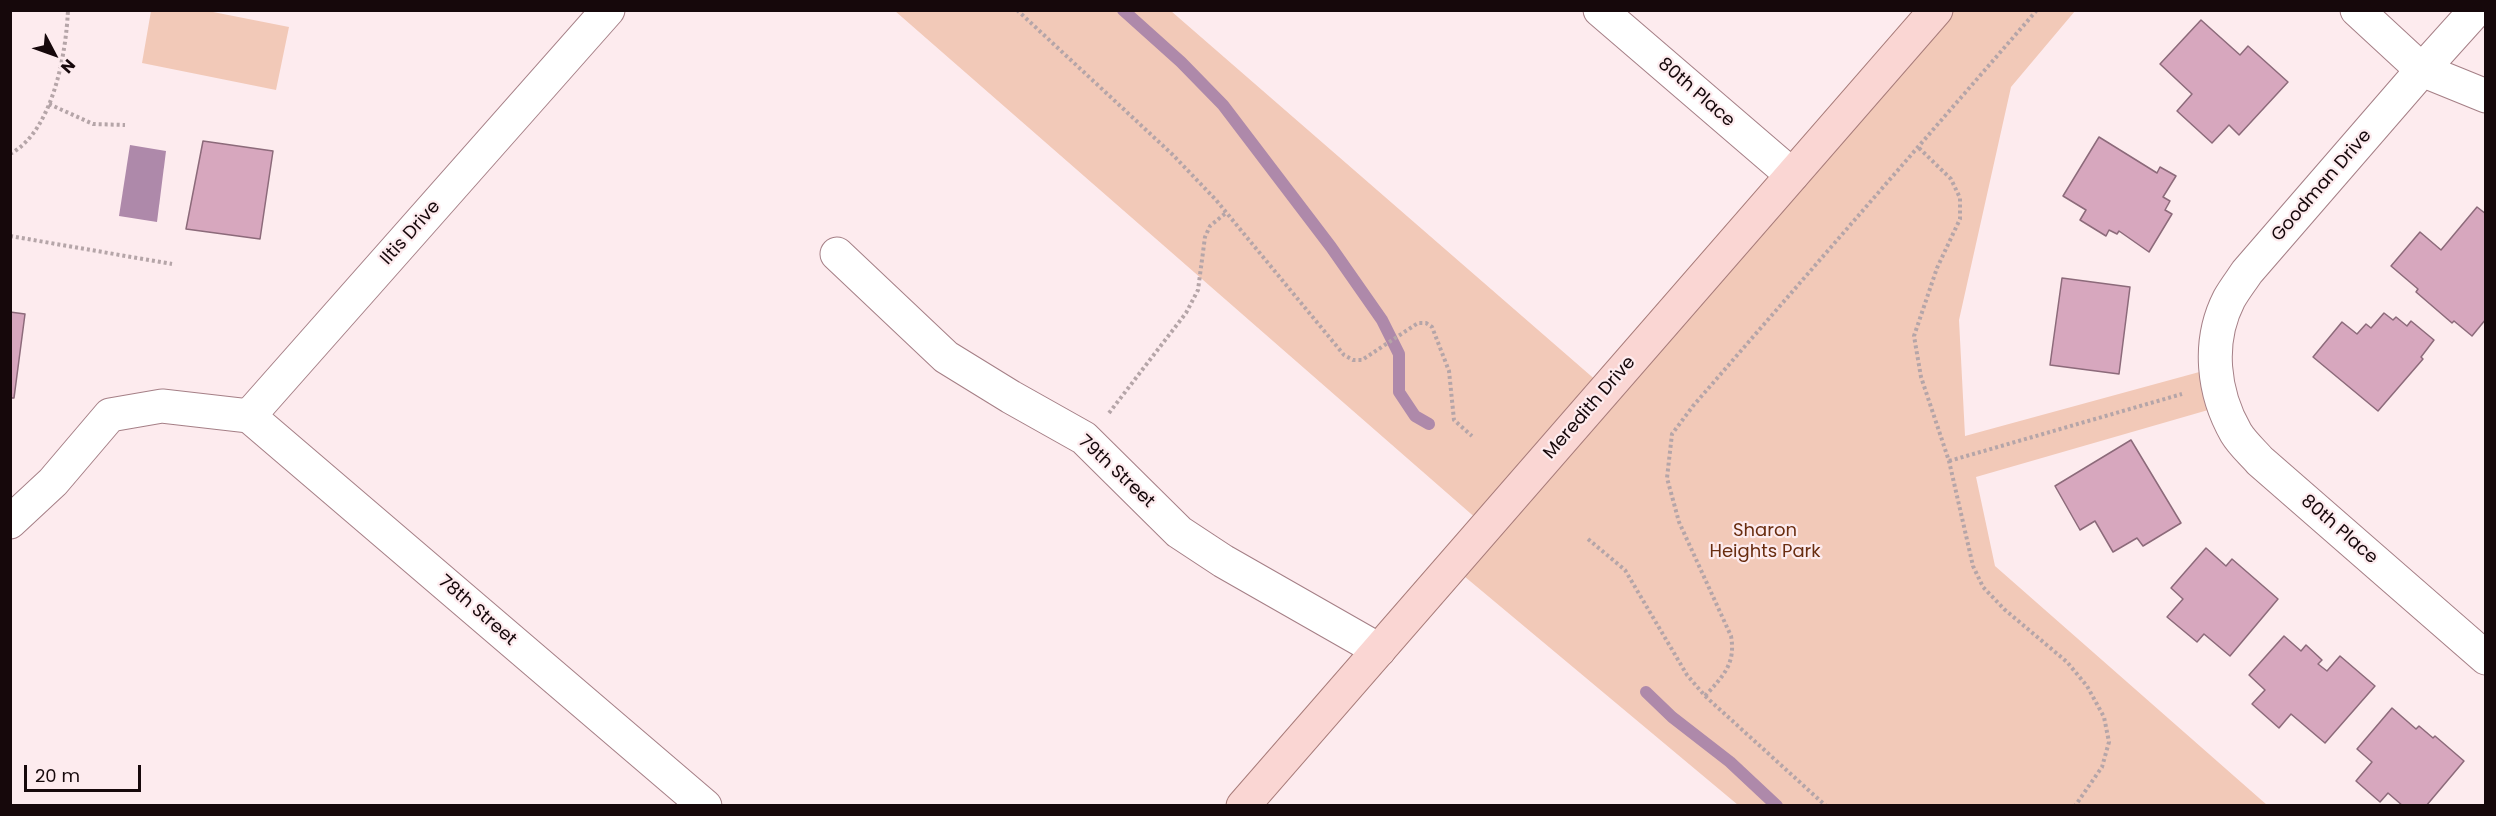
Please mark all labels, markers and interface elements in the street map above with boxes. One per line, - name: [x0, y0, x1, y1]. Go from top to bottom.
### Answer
- north arrow: [24, 24, 84, 84]
- text: N: [55, 54, 81, 78]
- street label: 80th Place: [1653, 54, 1739, 132]
- street label: Goodman Drive: [2267, 126, 2377, 246]
- street label: Iltis Drive: [376, 196, 446, 270]
- street label: Meredith Drive: [1539, 352, 1641, 464]
- street label: 79th Street: [1073, 431, 1159, 513]
- street label: 80th Place: [2296, 491, 2382, 569]
- park label: Sharon Heights Park: [1709, 520, 1821, 562]
- street label: 78th Street: [433, 571, 521, 651]
- scale bar: [27, 753, 144, 791]
- text: 20 m: [35, 763, 80, 788]

